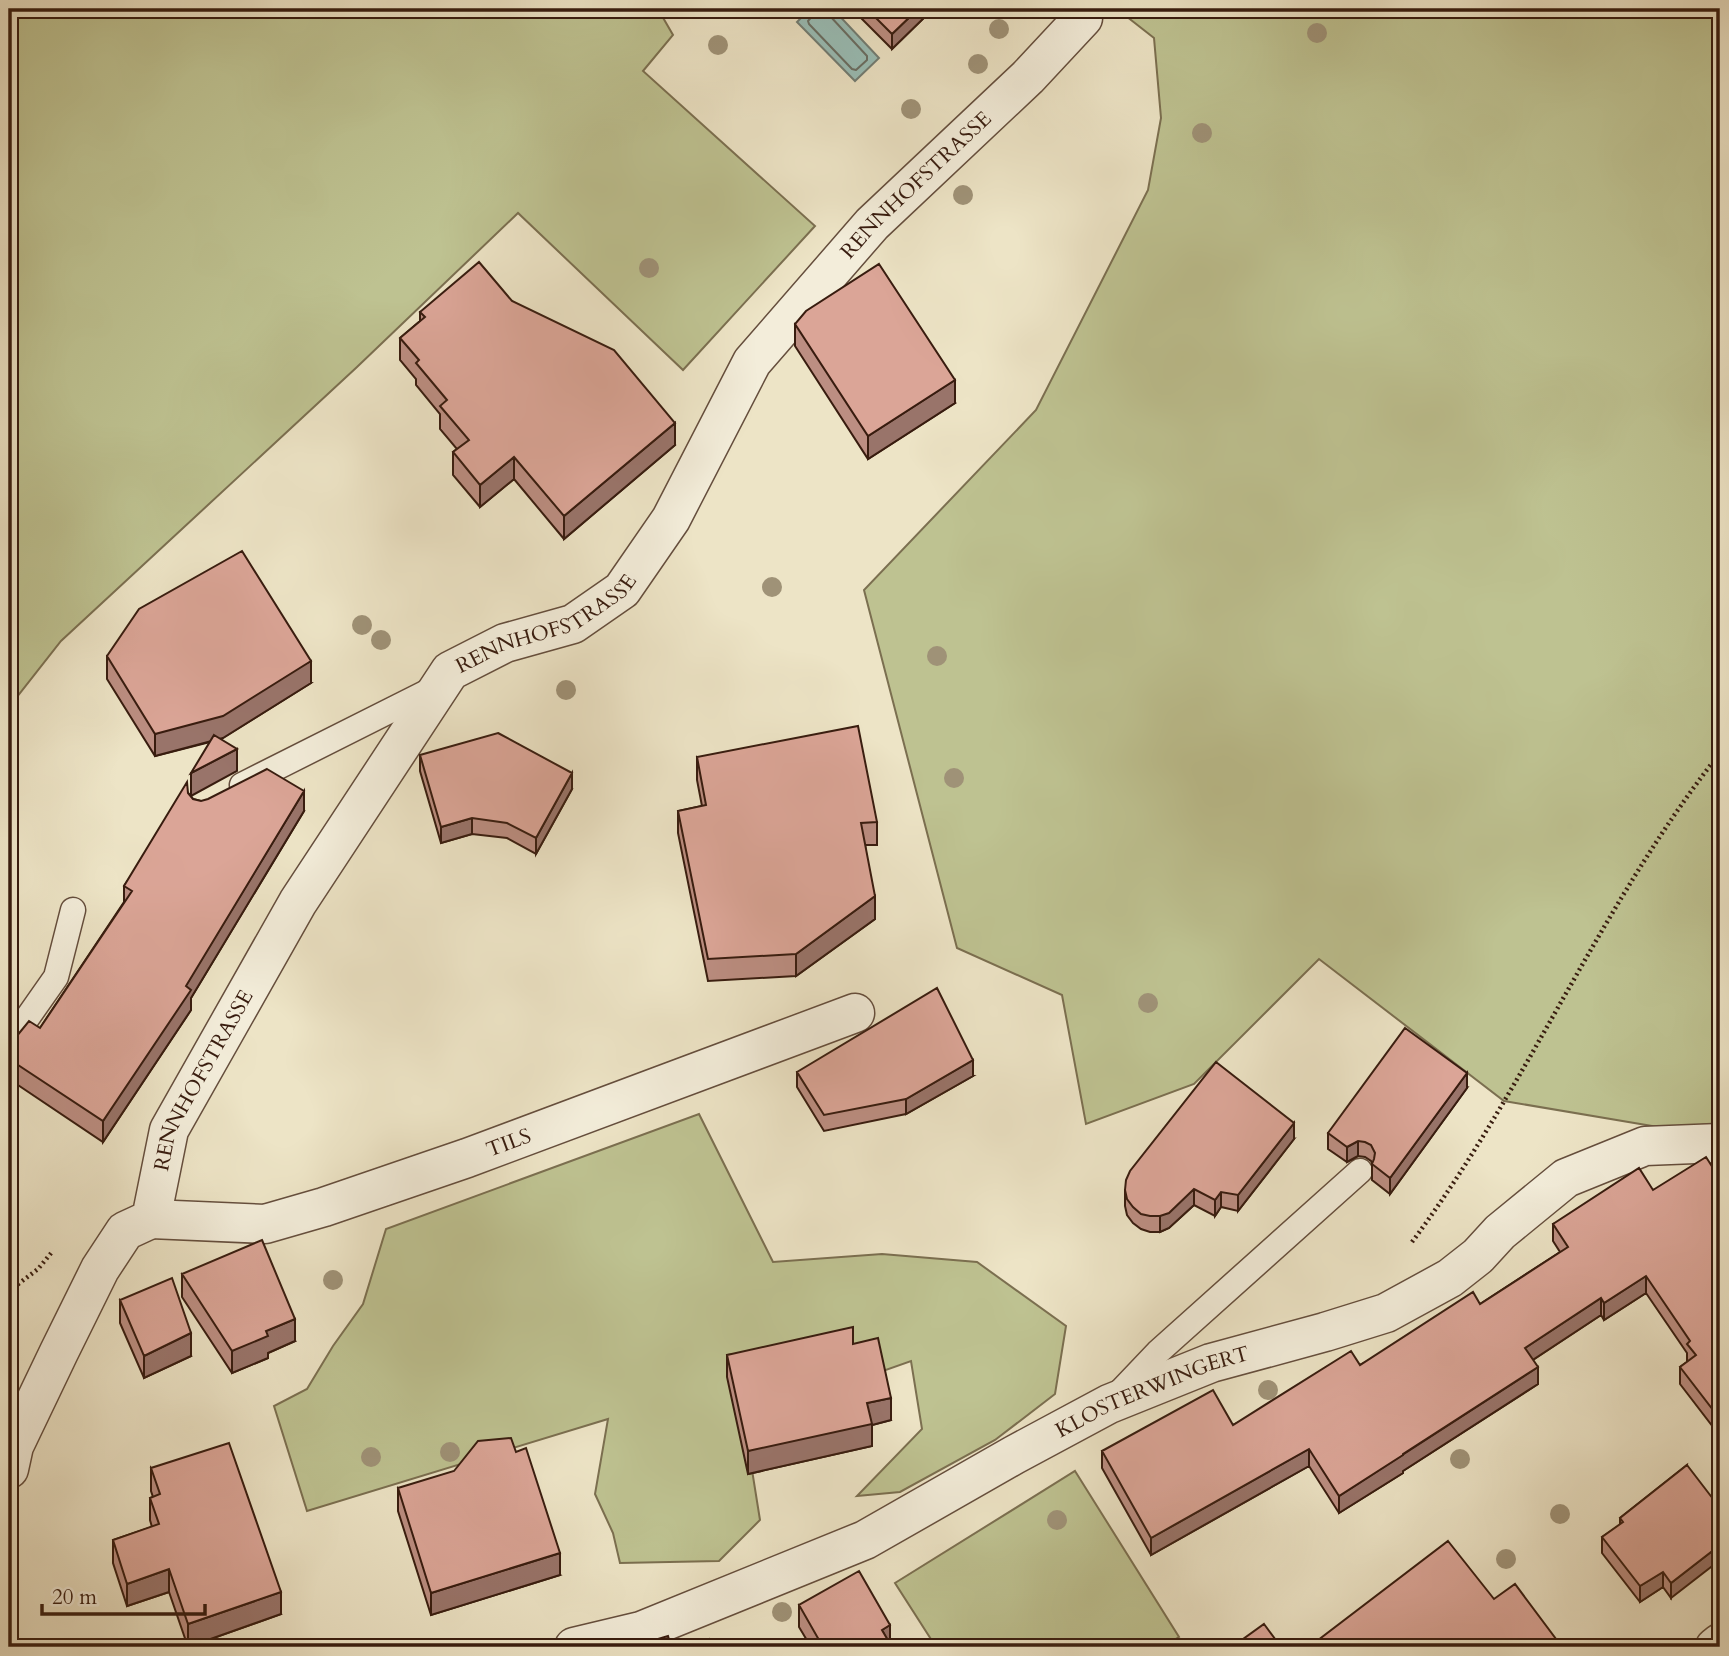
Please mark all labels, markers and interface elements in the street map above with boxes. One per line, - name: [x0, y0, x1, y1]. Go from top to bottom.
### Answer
- street label: RENNHOFSTRASSE: [834, 105, 998, 265]
- street label: RENNHOFSTRASSE: [451, 568, 644, 681]
- street label: RENNHOFSTRASSE: [147, 985, 260, 1174]
- street label: TILS: [482, 1121, 535, 1165]
- street label: KLOSTERWINGERT: [1050, 1339, 1253, 1445]
- scale bar: [42, 1572, 205, 1616]
- text: 20 m: [52, 1583, 97, 1612]

